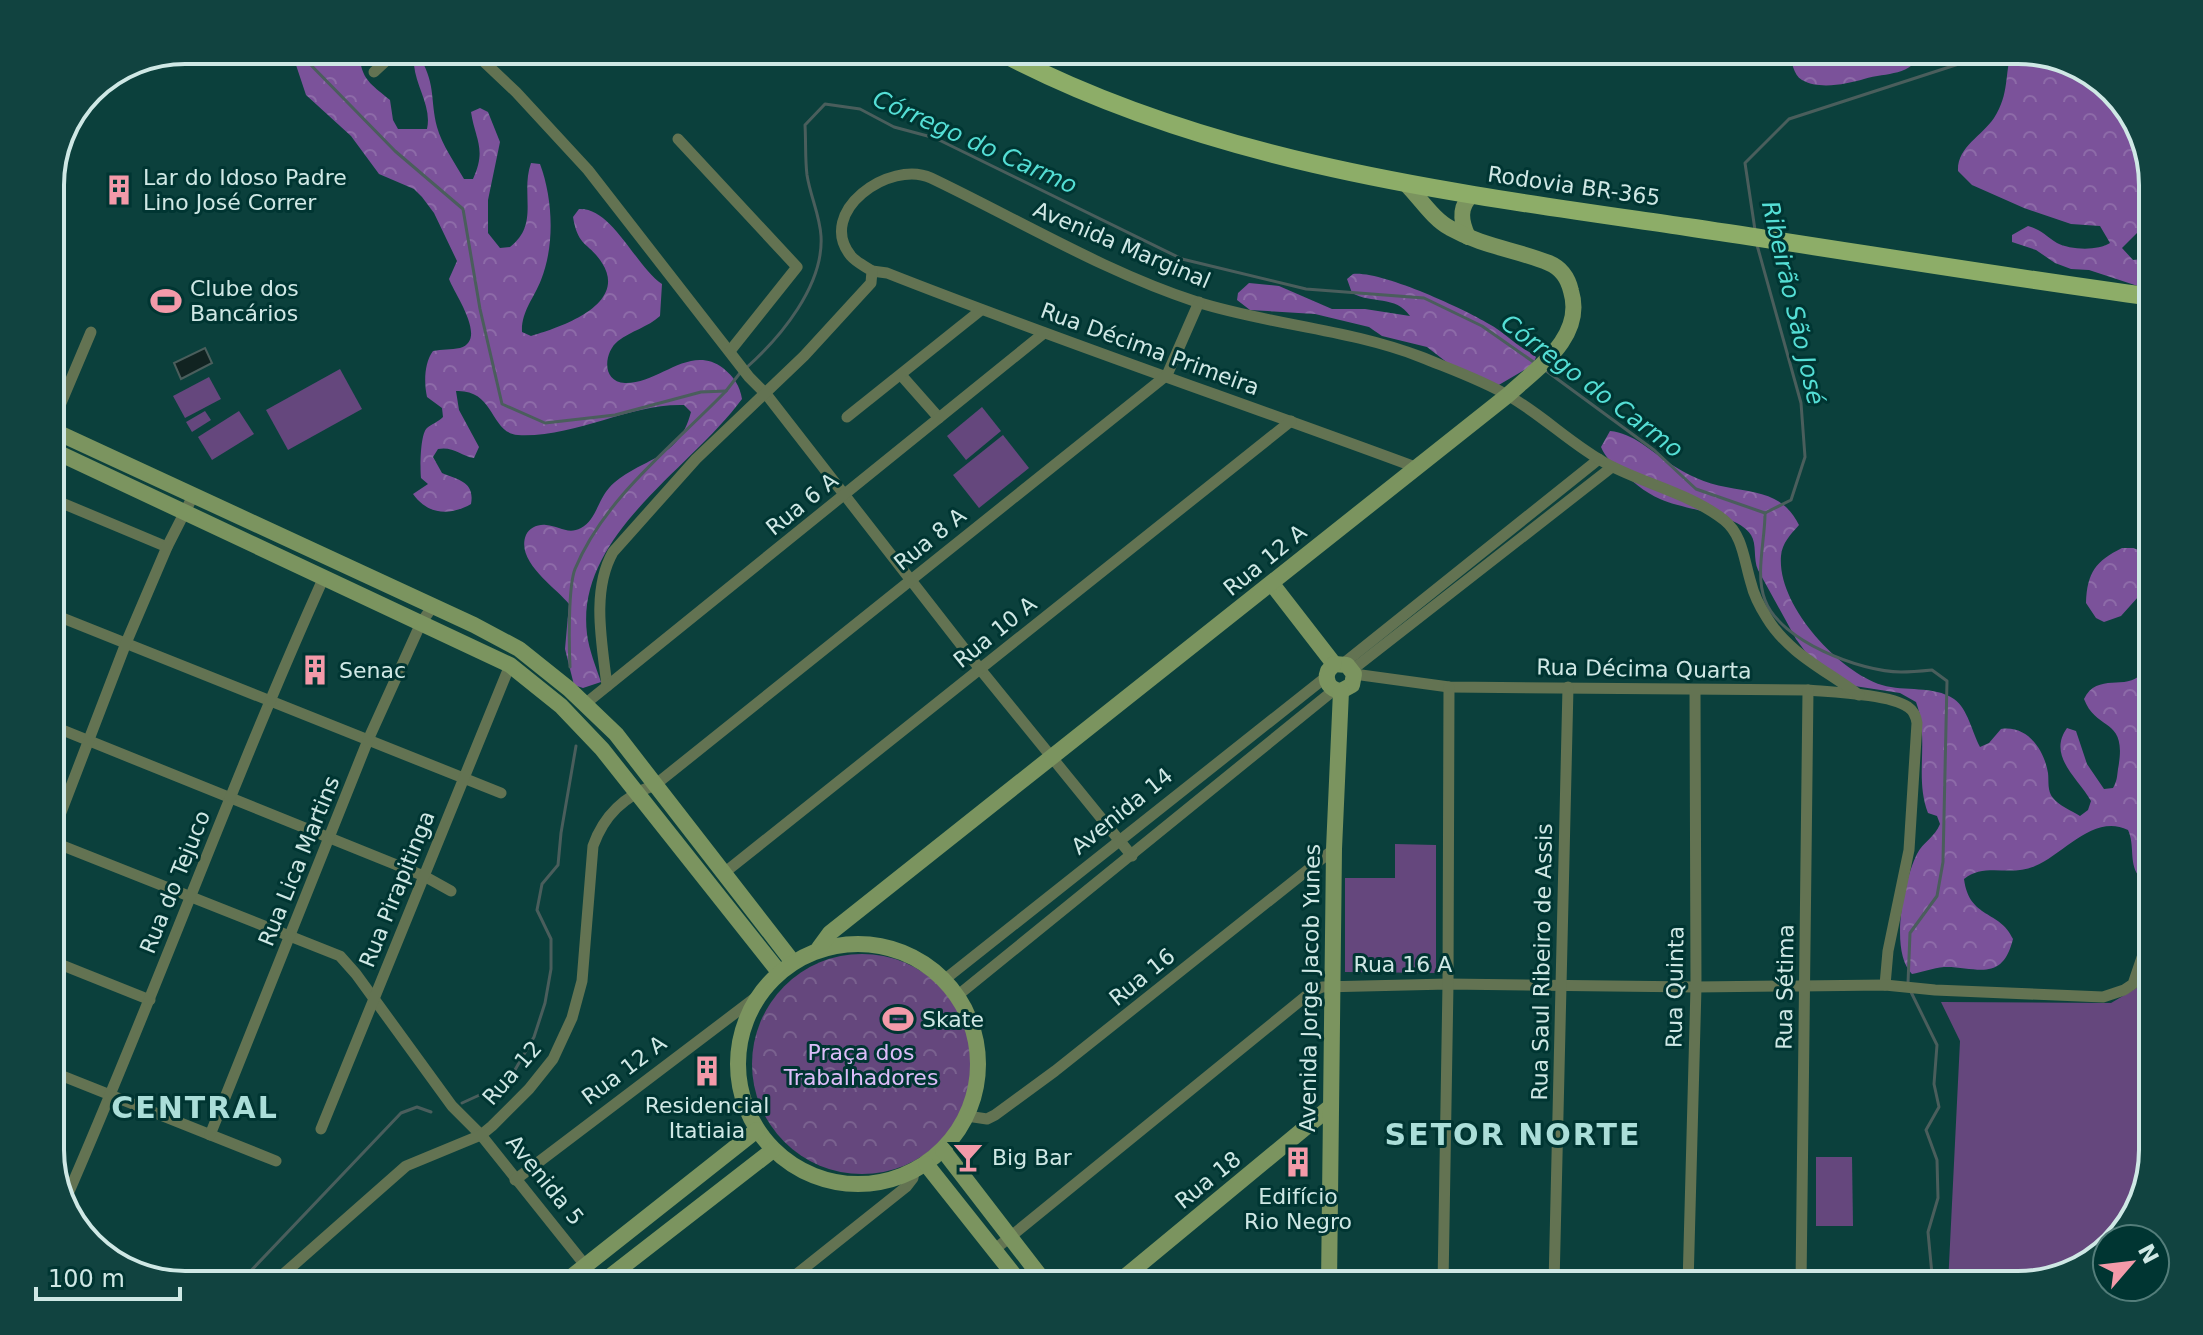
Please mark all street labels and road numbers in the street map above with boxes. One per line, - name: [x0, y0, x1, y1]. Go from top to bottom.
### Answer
- street label: Rodovia BR-365: [1486, 161, 1662, 211]
- street label: Avenida Marginal: [1030, 196, 1214, 294]
- street label: Rua Décima Primeira: [1037, 298, 1263, 400]
- street label: Rua 6 A: [761, 468, 843, 540]
- street label: Rua 8 A: [889, 503, 971, 575]
- street label: Rua 12 A: [1219, 519, 1311, 601]
- street label: Rua 10 A: [949, 591, 1041, 673]
- street label: Rua Décima Quarta: [1536, 655, 1752, 683]
- street label: Avenida 14: [1066, 763, 1178, 859]
- street label: Rua Lica Martins: [253, 772, 345, 950]
- street label: Rua do Tejuco: [135, 807, 215, 957]
- street label: Rua Pirapitinga: [354, 807, 440, 971]
- street label: Rua Saul Ribeiro de Assis: [1527, 823, 1557, 1101]
- street label: Avenida Jorge Jacob Yunes: [1295, 844, 1325, 1132]
- street label: Rua Sétima: [1771, 924, 1799, 1050]
- street label: Rua Quinta: [1661, 926, 1689, 1048]
- street label: Rua 16: [1104, 943, 1180, 1011]
- street label: Rua 16 A: [1354, 952, 1452, 977]
- street label: Rua 12 A: [577, 1030, 671, 1110]
- street label: Rua 12: [477, 1036, 547, 1110]
- street label: Avenida 5: [501, 1130, 589, 1230]
- street label: Rua 18: [1170, 1146, 1246, 1214]

